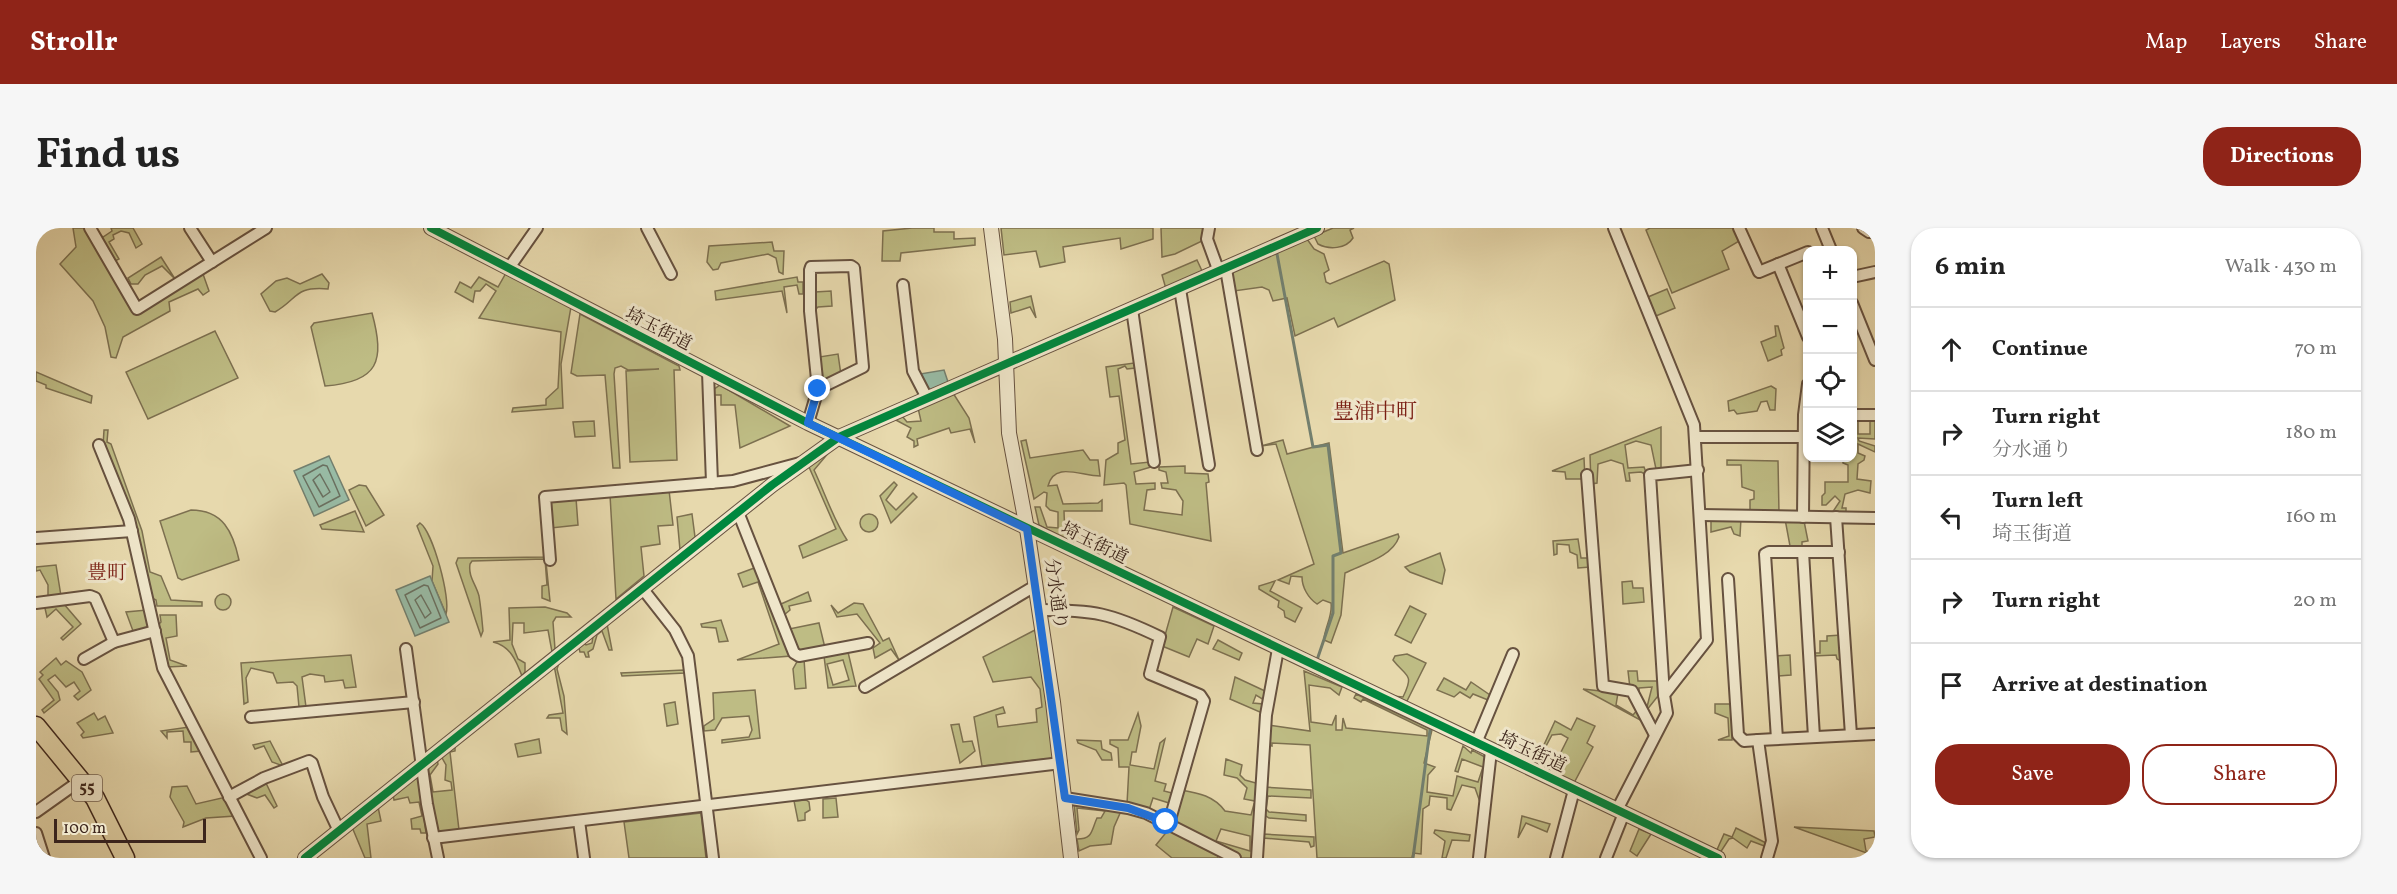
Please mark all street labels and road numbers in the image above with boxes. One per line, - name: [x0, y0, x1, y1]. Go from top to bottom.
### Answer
- street label: 埼玉街道: [620, 303, 696, 357]
- street label: 埼玉街道: [1056, 517, 1132, 571]
- street label: 分水通り: [1038, 557, 1072, 631]
- street label: 埼玉街道: [1494, 726, 1570, 780]
- road number: 55: [72, 775, 102, 801]

